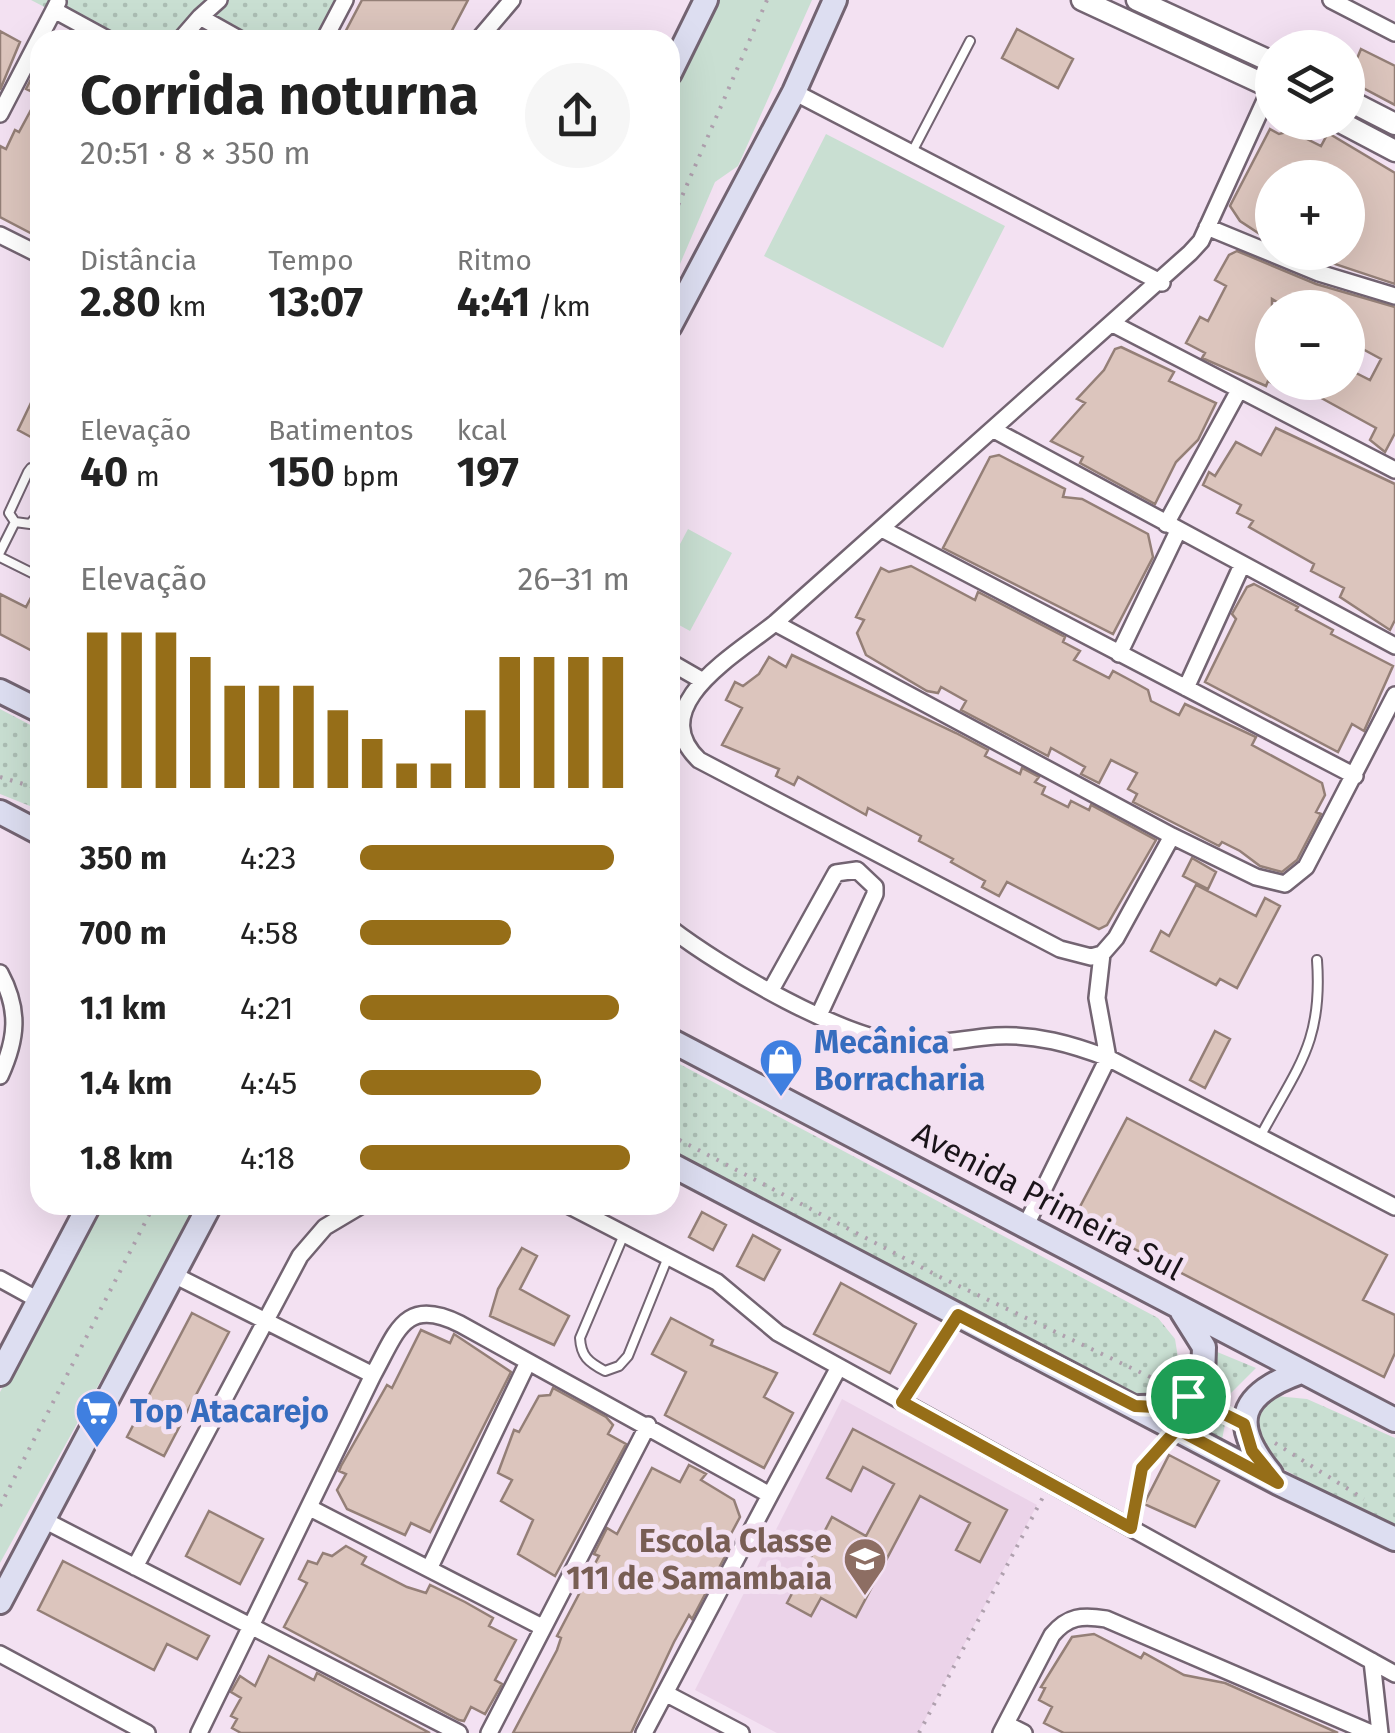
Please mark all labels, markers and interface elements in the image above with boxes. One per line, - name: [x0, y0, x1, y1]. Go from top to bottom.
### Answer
- map controls: [1255, 30, 1365, 400]
- button: layers: [1255, 30, 1365, 140]
- text: Corrida noturna: [80, 63, 479, 129]
- button: share: [525, 63, 630, 168]
- text: 20:51 · 8 × 350 m: [80, 134, 311, 172]
- button: +: [1255, 160, 1365, 270]
- text: Distância: [80, 244, 197, 277]
- text: Tempo: [268, 244, 354, 277]
- text: Ritmo: [457, 244, 532, 277]
- text: 2.80: [80, 277, 161, 327]
- text: 13:07: [268, 277, 363, 327]
- text: 4:41: [457, 277, 530, 327]
- text: km: [161, 290, 207, 323]
- text: /km: [530, 290, 591, 323]
- button: −: [1255, 290, 1365, 400]
- text: Elevação: [80, 414, 191, 447]
- text: Batimentos: [268, 414, 413, 447]
- text: kcal: [457, 414, 507, 447]
- text: 40: [80, 447, 128, 497]
- text: 150: [268, 447, 335, 497]
- text: 197: [457, 447, 519, 497]
- text: m: [128, 460, 160, 493]
- text: bpm: [335, 460, 400, 493]
- text: Elevação: [80, 560, 207, 598]
- text: 26–31 m: [517, 560, 630, 598]
- text: 350 m: [80, 839, 167, 877]
- text: 4:23: [240, 839, 296, 877]
- text: 700 m: [80, 914, 167, 952]
- text: 4:58: [240, 914, 299, 952]
- text: 1.1 km: [80, 989, 166, 1027]
- text: 4:21: [240, 989, 294, 1027]
- place label: Mecânica Borracharia: [814, 1023, 985, 1098]
- shop icon: Mecânica Borracharia: [758, 1037, 804, 1098]
- text: 1.4 km: [80, 1064, 172, 1102]
- text: 4:45: [240, 1064, 297, 1102]
- street label: Avenida Primeira Sul: [907, 1114, 1189, 1288]
- text: 1.8 km: [80, 1139, 173, 1177]
- text: 4:18: [240, 1139, 295, 1177]
- pin: [1146, 1354, 1231, 1439]
- icon: arrive: [1161, 1369, 1216, 1424]
- supermarket icon: Top Atacarejo: [74, 1388, 120, 1449]
- place label: Top Atacarejo: [130, 1392, 329, 1430]
- place label: Escola Classe 111 de Samambaia: [566, 1522, 832, 1597]
- school or university icon: Escola Classe 111 de Samambaia: [842, 1536, 888, 1597]

